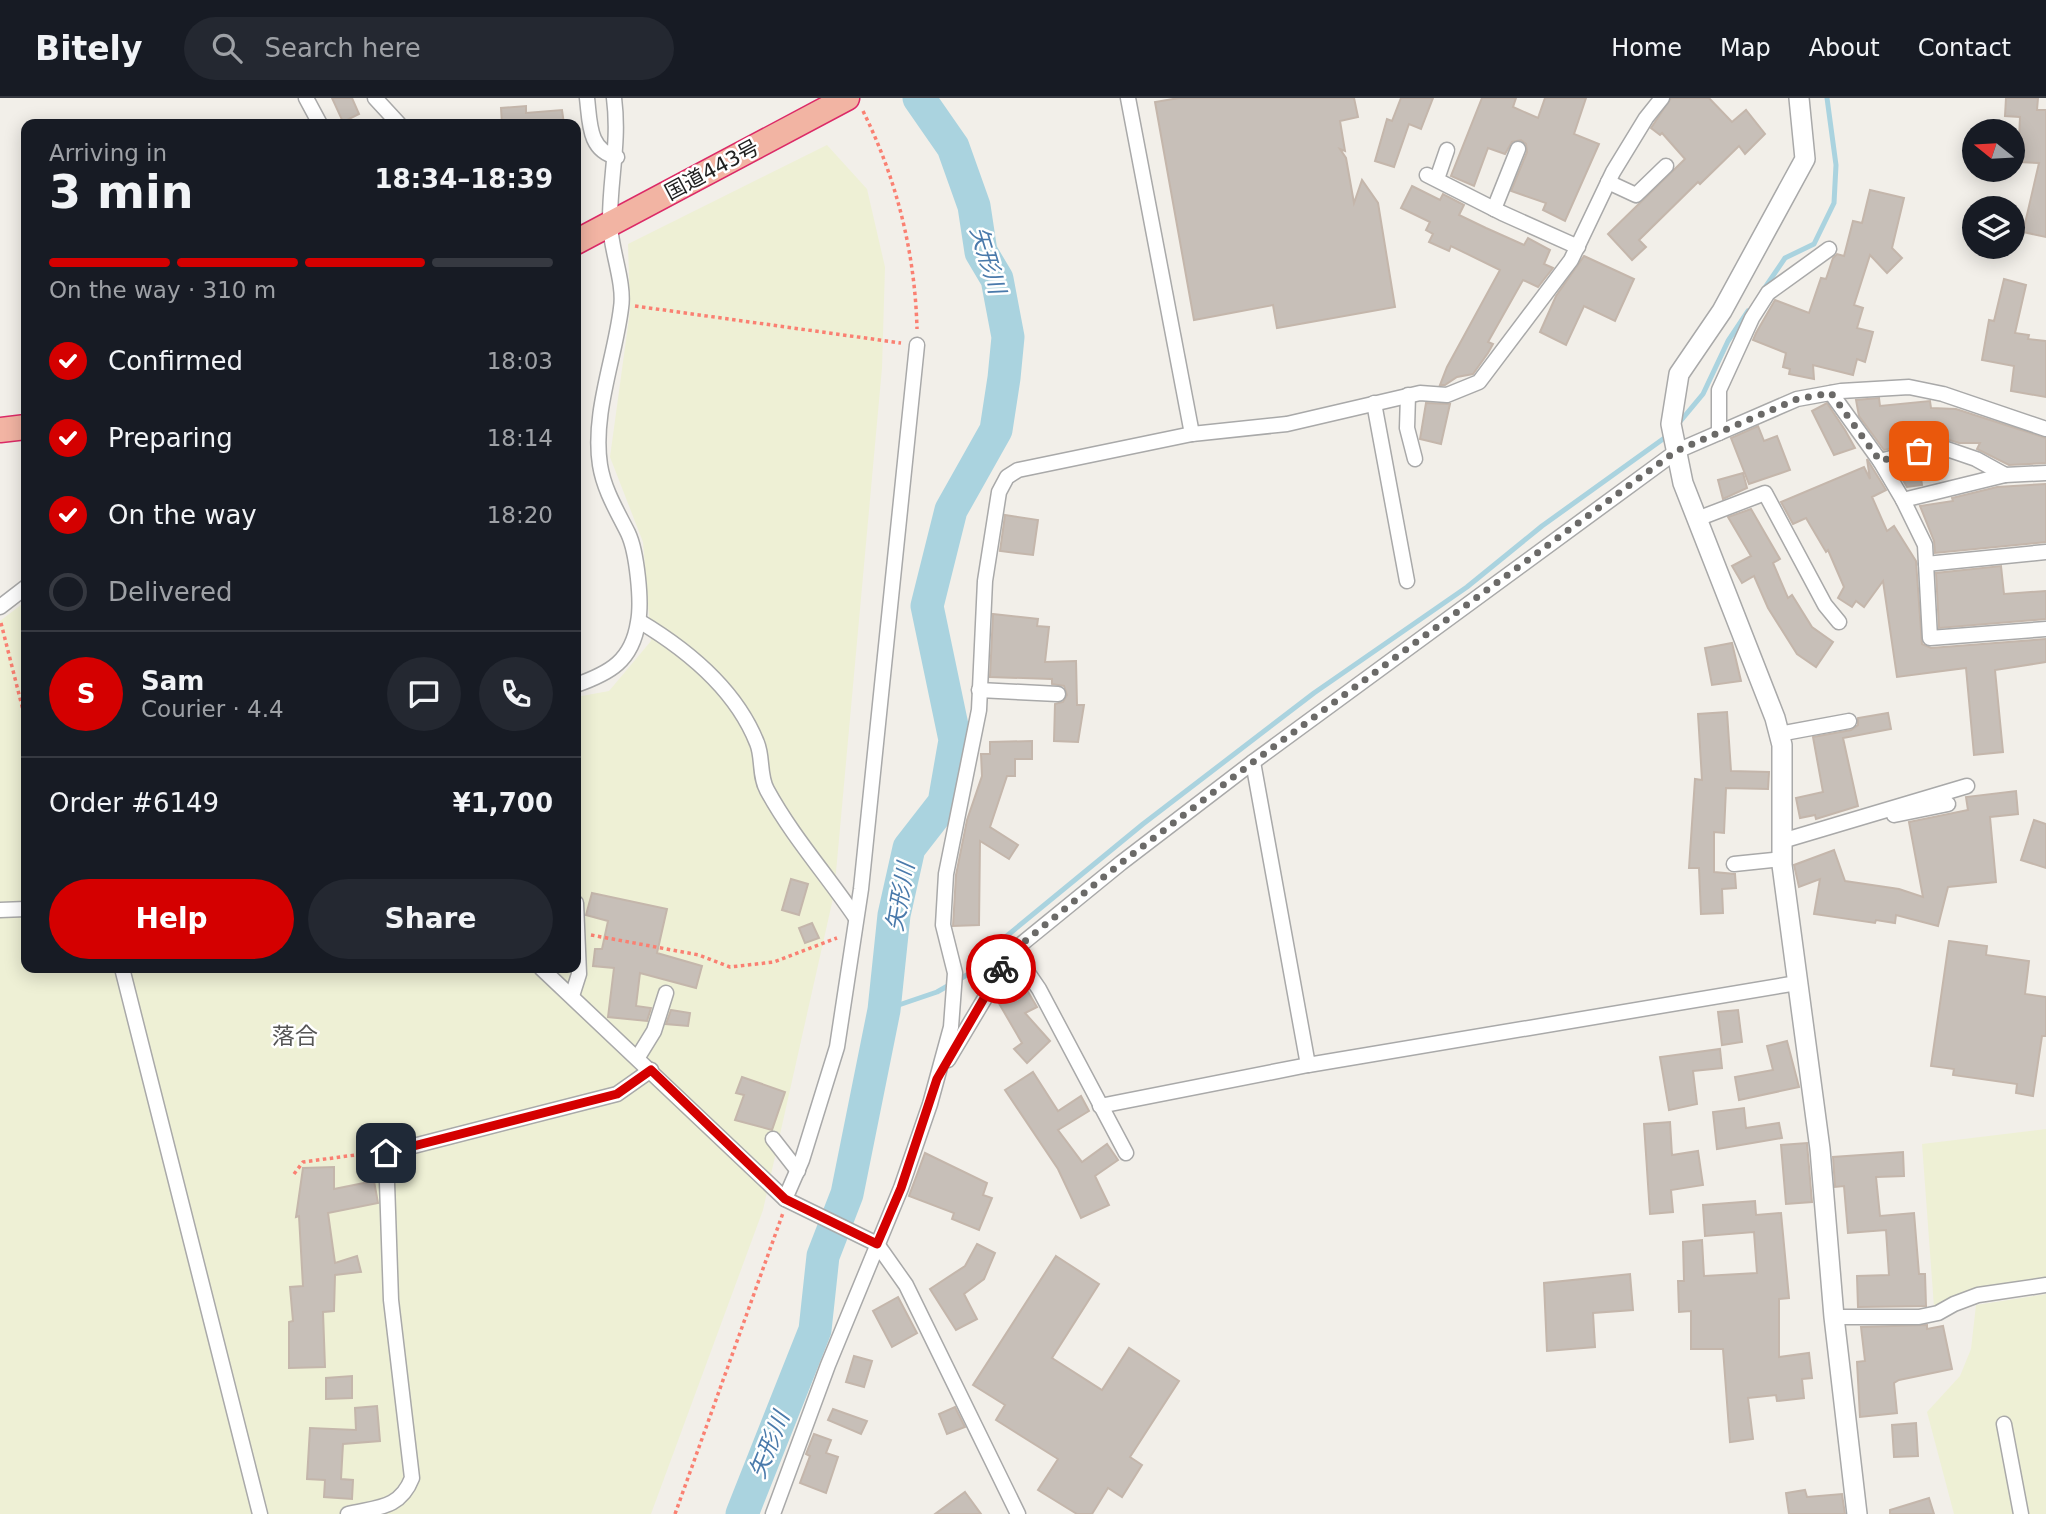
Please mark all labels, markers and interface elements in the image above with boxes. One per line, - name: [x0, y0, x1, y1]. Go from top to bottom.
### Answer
- search box: [184, 17, 674, 80]
- text: Bitely: [35, 29, 142, 68]
- icon: search: [208, 29, 246, 67]
- text: Search here: [264, 33, 421, 63]
- text: Home: [1611, 34, 1682, 62]
- text: Map: [1720, 34, 1771, 62]
- text: About: [1809, 34, 1880, 62]
- text: Contact: [1918, 34, 2011, 62]
- north arrow: [1962, 119, 2025, 182]
- map controls: [1962, 119, 2025, 259]
- street label: 国道443号: [661, 135, 763, 205]
- text: Arriving in: [49, 140, 167, 166]
- text: 18:34–18:39: [374, 164, 553, 194]
- text: 3 min: [49, 165, 193, 219]
- button: layers: [1962, 196, 2025, 259]
- water label: 矢形川: [965, 223, 1011, 300]
- text: On the way · 310 m: [49, 277, 276, 303]
- icon: check: [49, 342, 87, 380]
- text: Confirmed: [108, 346, 243, 376]
- text: 18:03: [487, 348, 553, 374]
- icon: check: [49, 419, 87, 457]
- pin: [1889, 421, 1949, 481]
- text: Preparing: [108, 423, 233, 453]
- text: 18:14: [487, 425, 553, 451]
- icon: bag: [1900, 432, 1938, 470]
- icon: check: [49, 496, 87, 534]
- text: On the way: [108, 500, 257, 530]
- text: 18:20: [487, 502, 553, 528]
- text: Delivered: [108, 577, 232, 607]
- button: chat: [387, 657, 461, 731]
- button: phone: [479, 657, 553, 731]
- text: Sam: [141, 666, 204, 696]
- text: S: [77, 679, 95, 709]
- text: Courier · 4.4: [141, 696, 284, 722]
- text: Order #6149: [49, 788, 219, 818]
- text: ¥1,700: [453, 788, 553, 818]
- water label: 矢形川: [881, 858, 919, 933]
- button: Help: [49, 879, 294, 959]
- button: Share: [308, 879, 553, 959]
- courier: [966, 934, 1036, 1004]
- icon: bike: [982, 950, 1020, 988]
- district label: 落合: [272, 1023, 318, 1049]
- pin: [356, 1123, 416, 1183]
- icon: home: [367, 1134, 405, 1172]
- water label: 矢形川: [744, 1405, 795, 1482]

